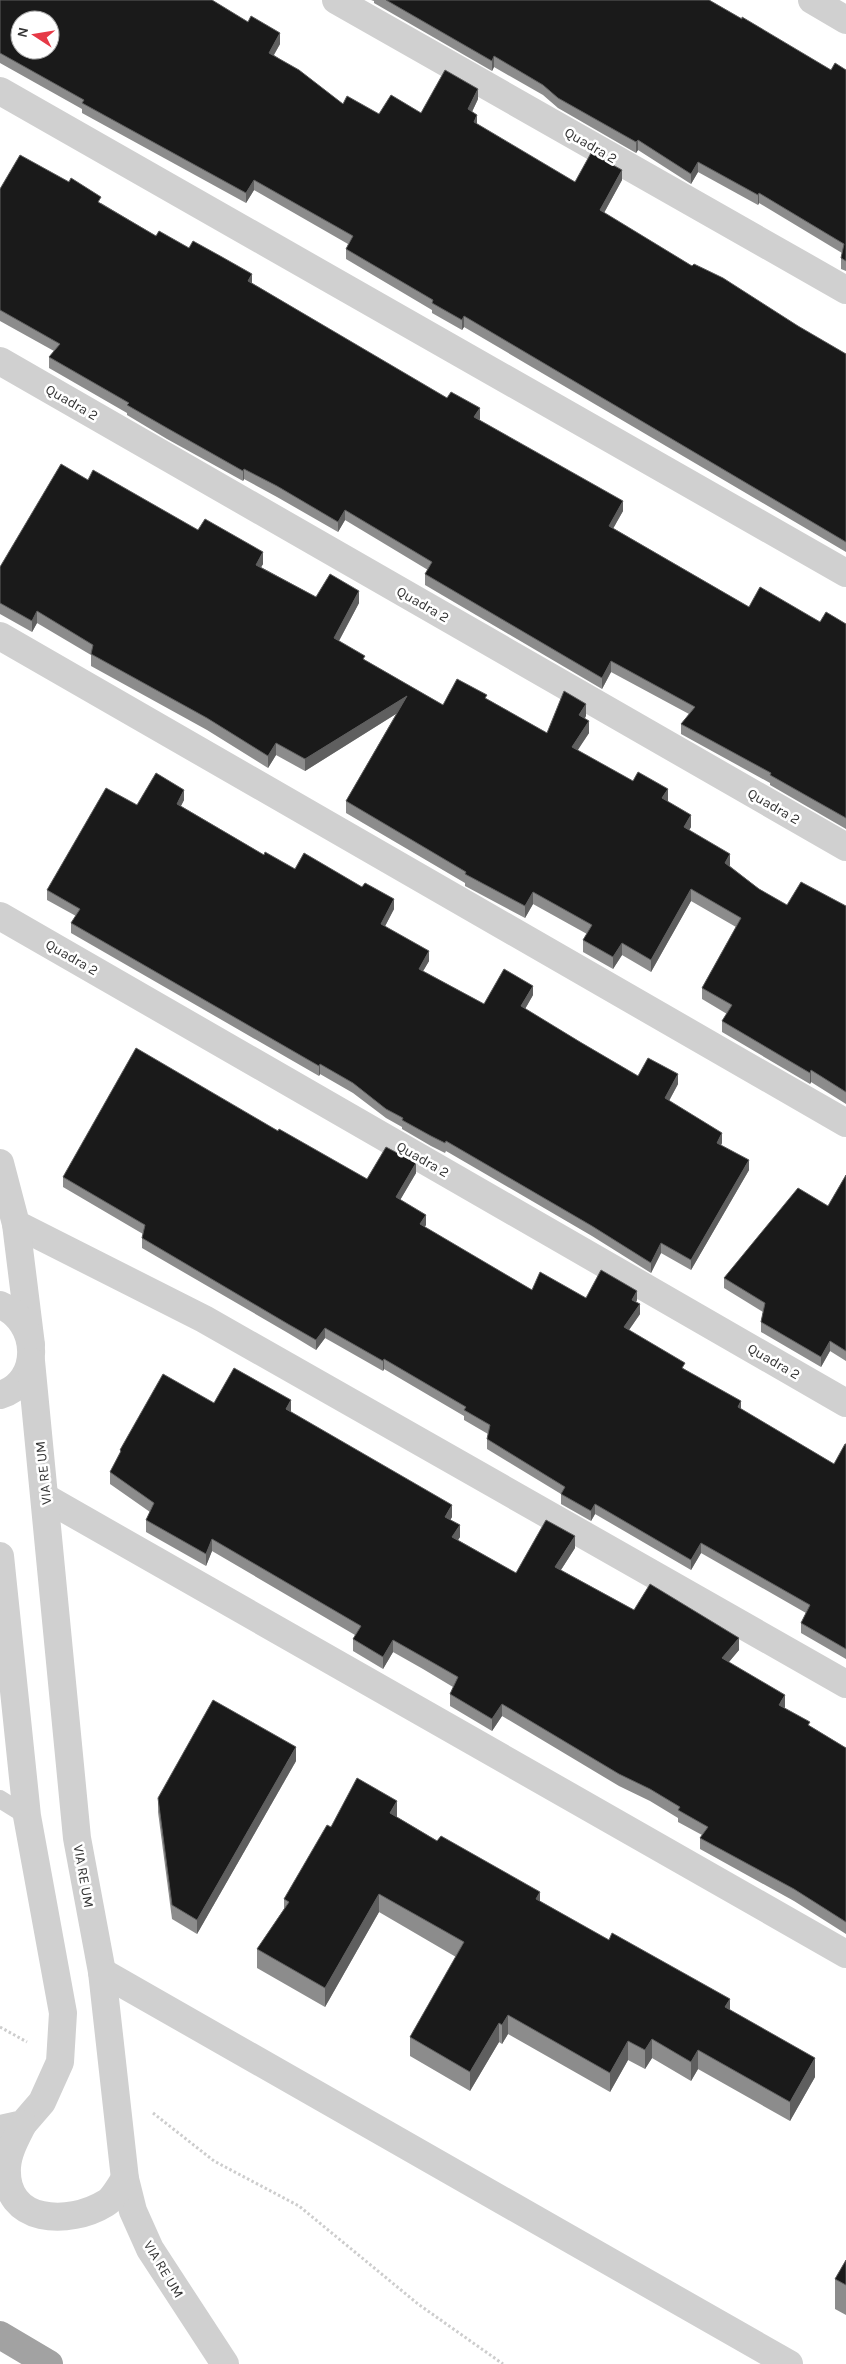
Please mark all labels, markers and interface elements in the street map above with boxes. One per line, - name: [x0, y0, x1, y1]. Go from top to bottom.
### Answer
- north arrow: [10, 10, 60, 60]
- text: N: [13, 26, 32, 39]
- street label: Quadra 2: [561, 124, 620, 167]
- street label: Quadra 2: [42, 381, 101, 424]
- street label: Quadra 2: [393, 583, 452, 626]
- street label: Quadra 2: [744, 785, 803, 828]
- street label: Quadra 2: [42, 936, 101, 979]
- street label: Quadra 2: [393, 1138, 452, 1181]
- street label: Quadra 2: [744, 1340, 803, 1383]
- street label: VIA RE UM: [32, 1440, 55, 1506]
- street label: VIA RE UM: [70, 1843, 97, 1909]
- street label: VIA RE UM: [140, 2237, 187, 2301]

